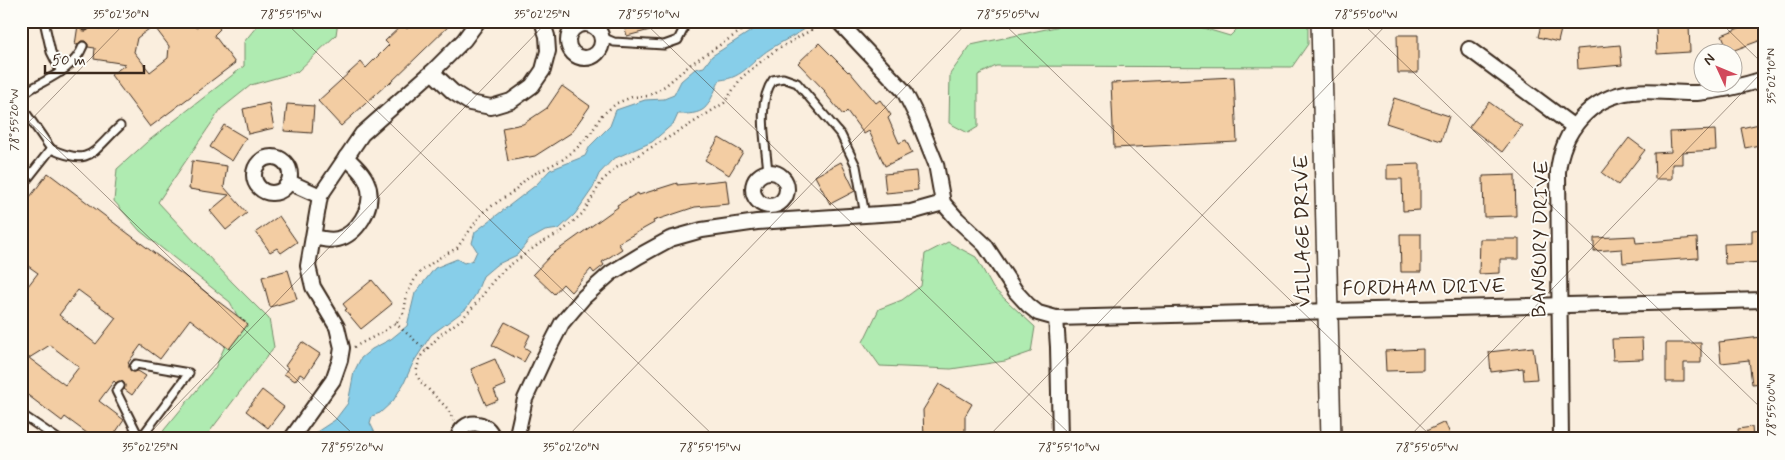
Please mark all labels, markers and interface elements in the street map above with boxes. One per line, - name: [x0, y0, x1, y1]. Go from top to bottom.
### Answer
- text: 35°02'30"N: [93, 7, 149, 23]
- text: 78°55'15"W: [260, 7, 322, 23]
- text: 35°02'25"N: [514, 7, 570, 23]
- text: 78°55'10"W: [618, 7, 680, 23]
- text: 78°55'05"W: [977, 7, 1039, 23]
- text: 78°55'00"W: [1335, 7, 1398, 23]
- scale bar: [45, 42, 144, 74]
- north arrow: [1692, 42, 1742, 92]
- text: 35°02'10"N: [1764, 48, 1780, 104]
- text: N: [1700, 50, 1719, 69]
- text: 50 m: [52, 51, 86, 71]
- text: 78°55'20"W: [7, 89, 23, 151]
- street label: VILLAGE DRIVE: [1288, 154, 1318, 308]
- street label: BANBURY DRIVE: [1526, 160, 1556, 318]
- street label: FORDHAM DRIVE: [1342, 273, 1506, 303]
- text: 78°55'00"W: [1764, 373, 1780, 436]
- text: 35°02'25"N: [122, 440, 178, 456]
- text: 78°55'20"W: [321, 440, 383, 456]
- text: 35°02'20"N: [543, 440, 599, 456]
- text: 78°55'15"W: [679, 440, 741, 456]
- text: 78°55'10"W: [1038, 440, 1100, 456]
- text: 78°55'05"W: [1396, 440, 1458, 456]

